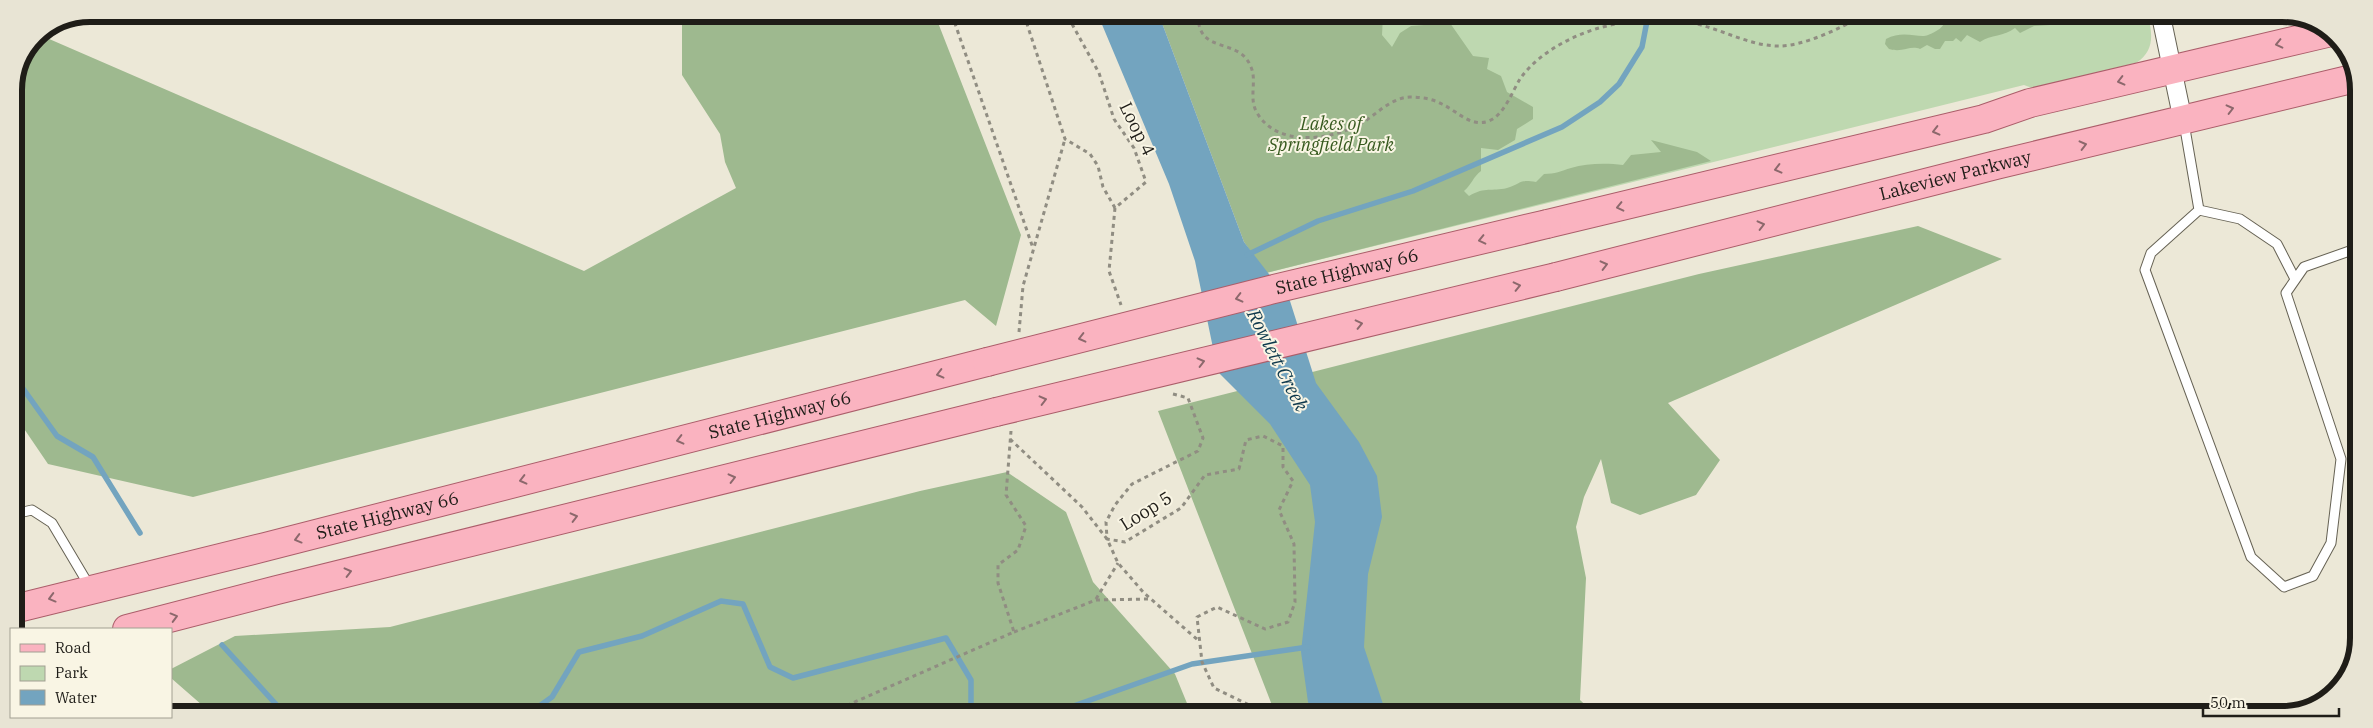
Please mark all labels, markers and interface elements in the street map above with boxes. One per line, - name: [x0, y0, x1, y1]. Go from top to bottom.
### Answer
- one-way arrow: [2275, 38, 2284, 49]
- one-way arrow: [2117, 75, 2126, 86]
- street label: Loop 4: [1115, 98, 1160, 160]
- one-way arrow: [2226, 104, 2235, 115]
- park label: Lakes of Springfield Park: [1267, 112, 1394, 156]
- one-way arrow: [1932, 125, 1941, 136]
- one-way arrow: [2079, 140, 2088, 151]
- street label: Lakeview Parkway: [1877, 145, 2034, 205]
- one-way arrow: [1774, 163, 1783, 174]
- one-way arrow: [1616, 201, 1625, 212]
- one-way arrow: [1757, 220, 1766, 231]
- one-way arrow: [1478, 234, 1487, 245]
- street label: State Highway 66: [1273, 243, 1421, 299]
- one-way arrow: [1599, 260, 1608, 271]
- one-way arrow: [1512, 281, 1521, 292]
- one-way arrow: [1235, 292, 1244, 303]
- water label: Rowlett Creek: [1242, 304, 1314, 416]
- one-way arrow: [1354, 319, 1363, 330]
- one-way arrow: [1077, 332, 1086, 343]
- one-way arrow: [1196, 357, 1205, 368]
- one-way arrow: [935, 368, 944, 379]
- street label: State Highway 66: [706, 385, 853, 444]
- one-way arrow: [1039, 395, 1048, 406]
- one-way arrow: [676, 434, 685, 445]
- one-way arrow: [727, 473, 736, 484]
- one-way arrow: [519, 475, 527, 485]
- street label: State Highway 66: [314, 486, 461, 544]
- street label: Loop 5: [1115, 486, 1176, 535]
- one-way arrow: [569, 512, 578, 523]
- one-way arrow: [293, 533, 302, 544]
- one-way arrow: [344, 567, 353, 578]
- one-way arrow: [49, 593, 57, 603]
- one-way arrow: [169, 612, 178, 623]
- legend: [10, 628, 172, 718]
- text: Road: [55, 638, 91, 657]
- text: Park: [55, 663, 88, 682]
- scale bar: [2203, 686, 2339, 718]
- text: Water: [55, 688, 97, 707]
- text: 50 m: [2210, 693, 2246, 712]

